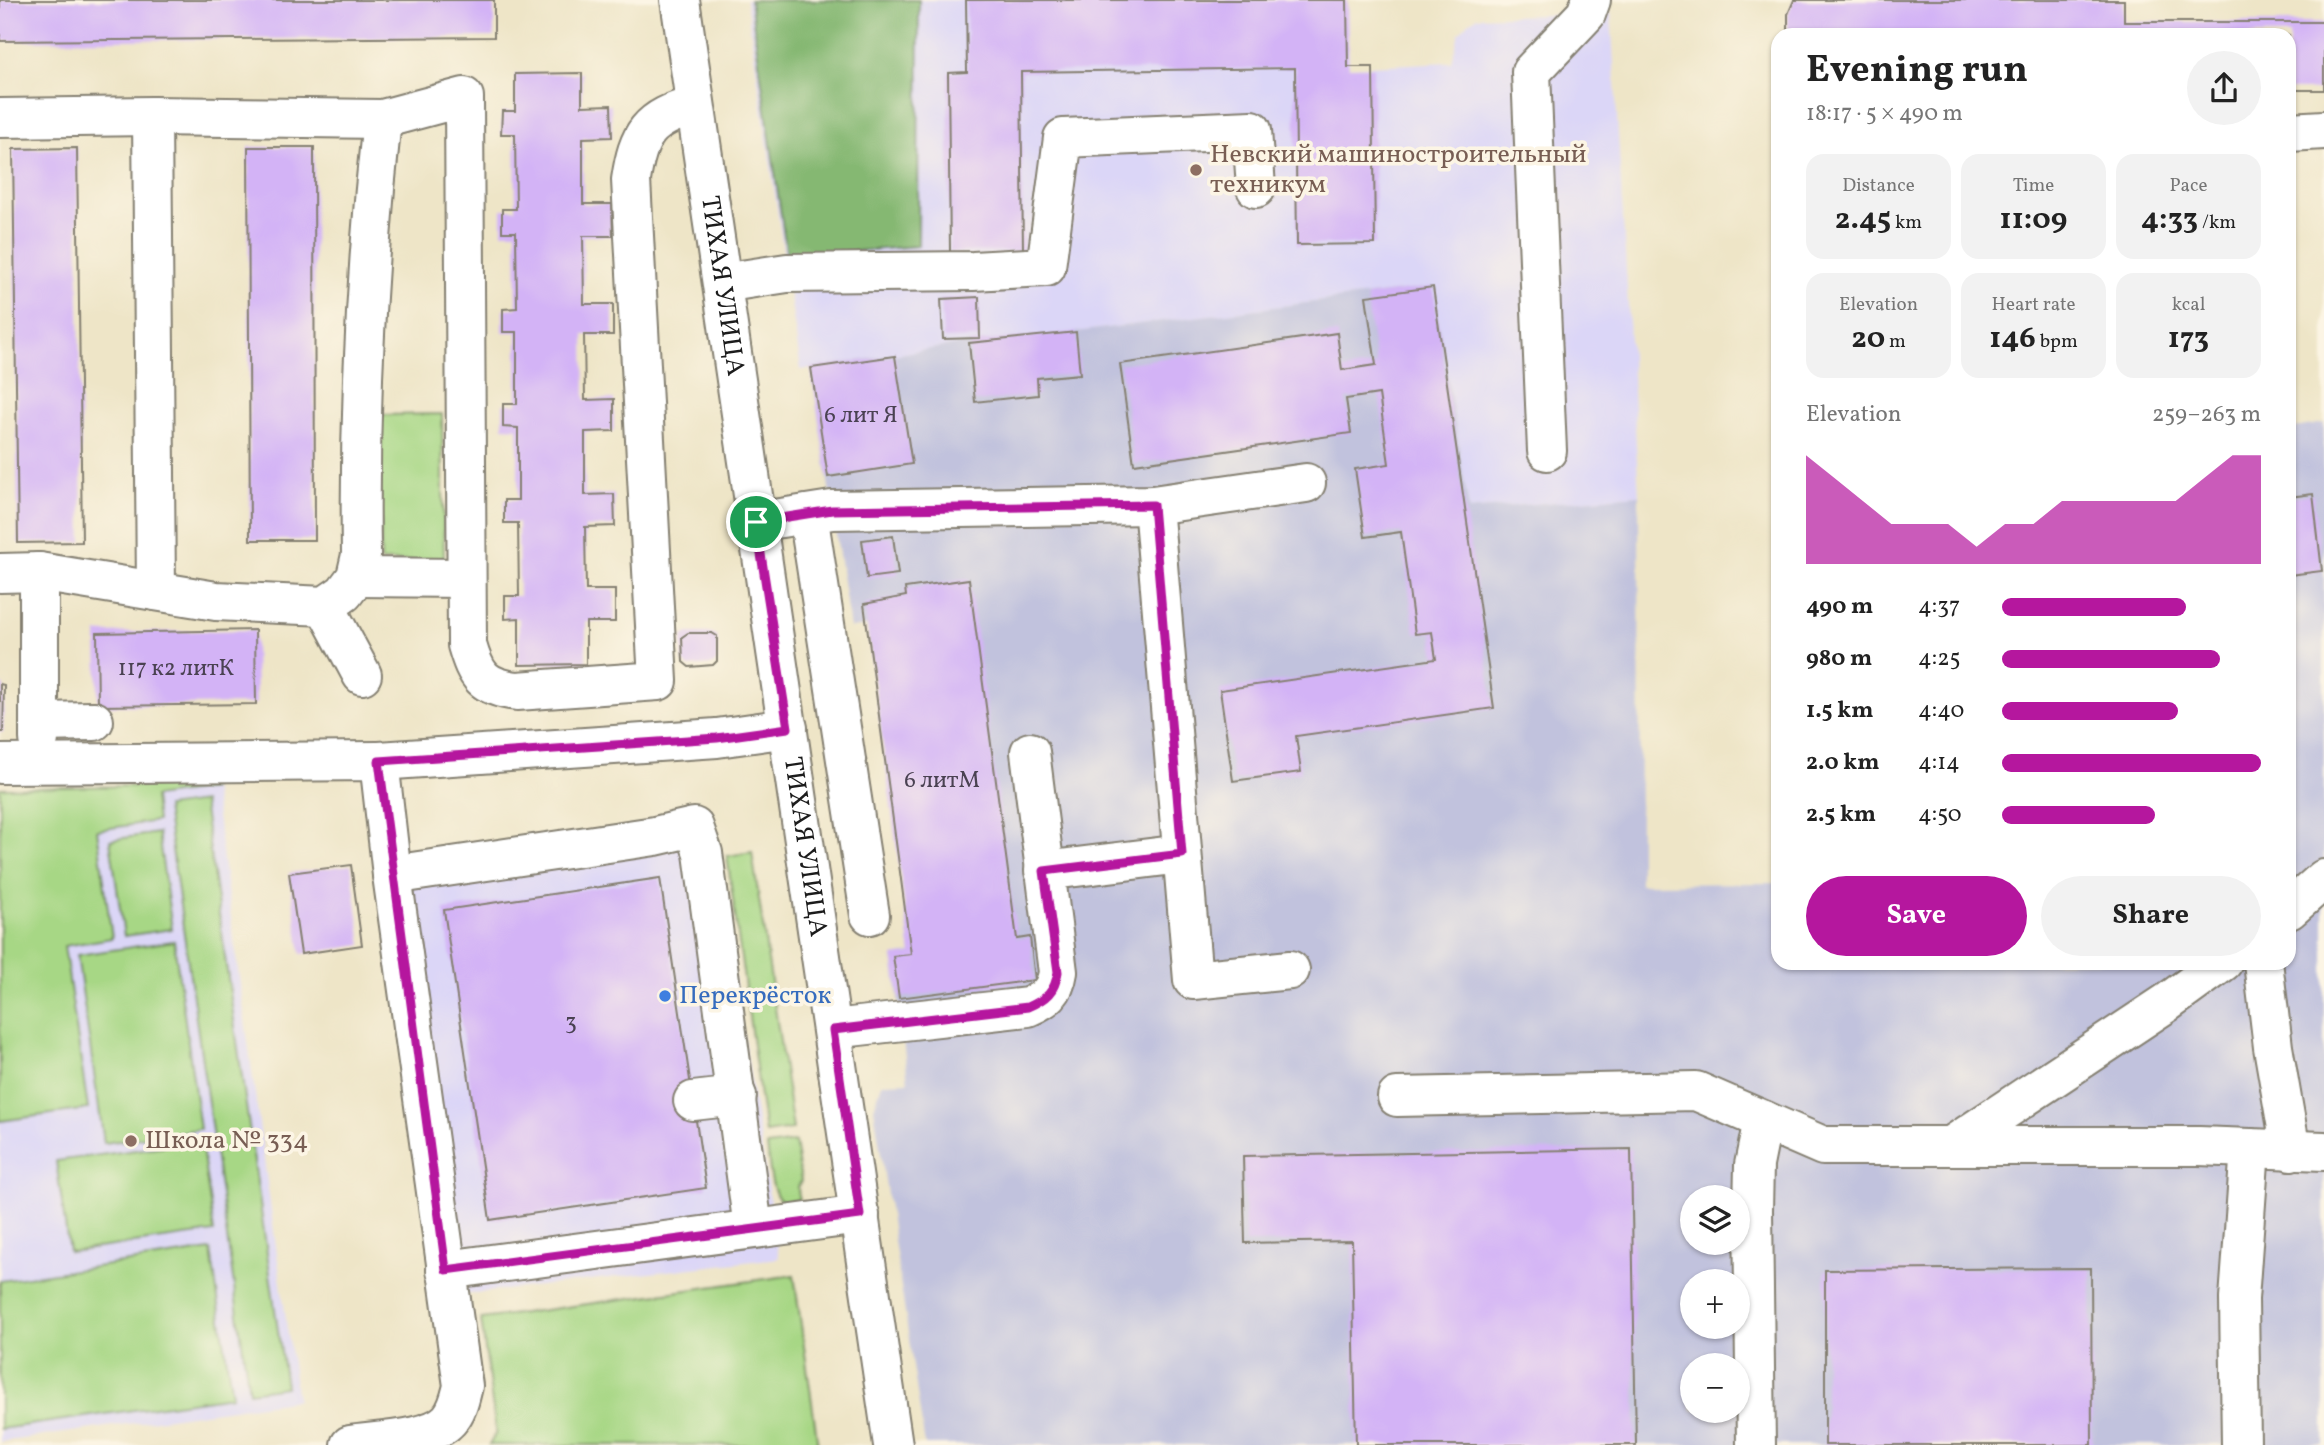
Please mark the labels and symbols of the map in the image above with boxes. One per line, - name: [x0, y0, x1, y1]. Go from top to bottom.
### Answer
- place label: Невский машиностроительный техникум: [1210, 137, 1587, 203]
- marker: Невский машиностроительный техникум: [1188, 162, 1204, 178]
- street label: ТИХАЯ УЛИЦА: [691, 193, 753, 378]
- house number: 6 лит Я: [824, 400, 898, 432]
- pin: [726, 492, 786, 552]
- house number: 117 к2 литК: [118, 653, 235, 685]
- street label: ТИХАЯ УЛИЦА: [774, 754, 836, 939]
- house number: 6 литМ: [904, 765, 980, 797]
- place label: Перекрёсток: [679, 978, 832, 1014]
- marker: Перекрёсток: [657, 988, 673, 1004]
- house number: 3: [565, 1007, 577, 1039]
- place label: Школа № 334: [145, 1123, 308, 1159]
- marker: Школа № 334: [123, 1133, 139, 1149]

